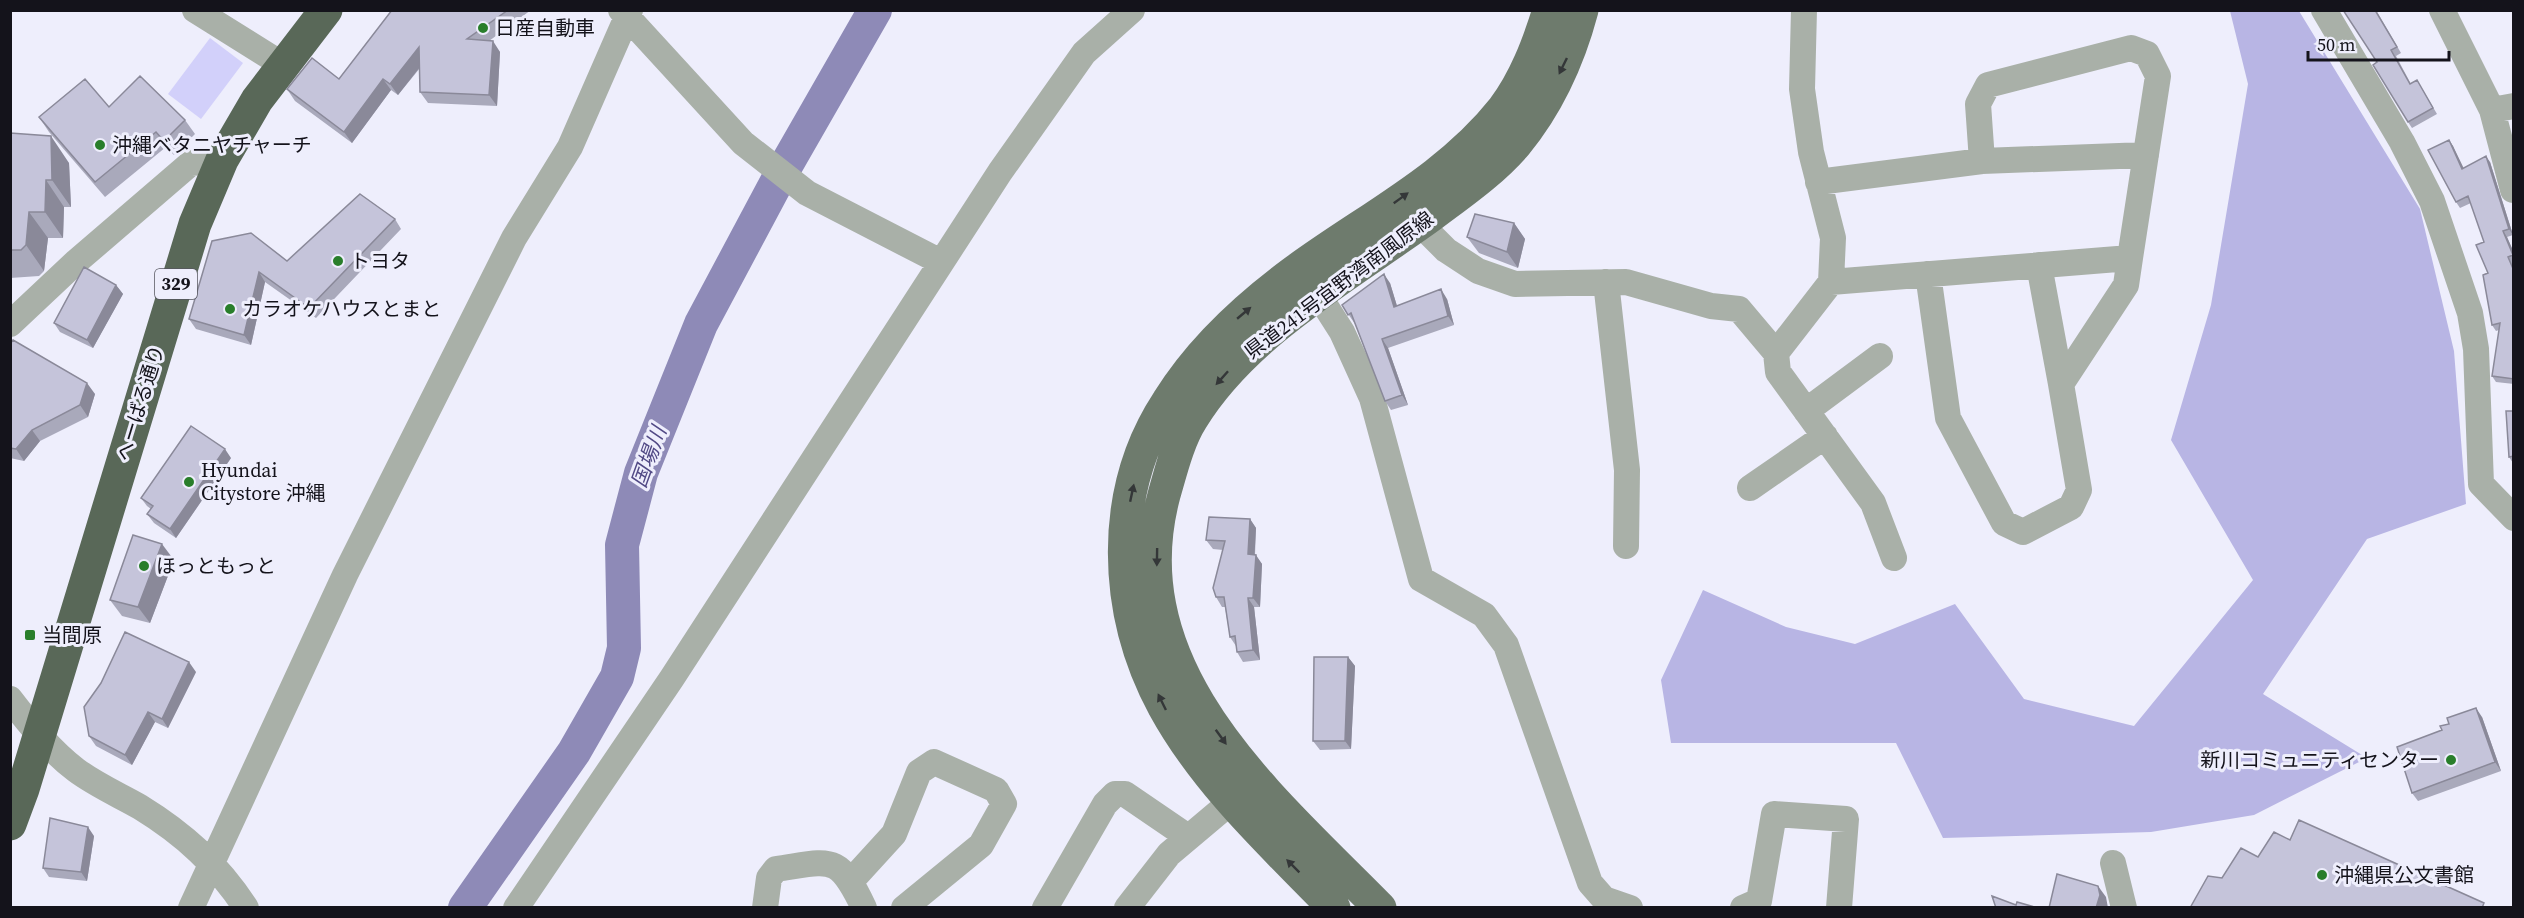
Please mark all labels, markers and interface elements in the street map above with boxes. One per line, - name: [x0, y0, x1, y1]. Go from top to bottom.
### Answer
- place label: 日産自動車: [495, 14, 595, 42]
- marker: 日産自動車: [476, 21, 490, 35]
- scale bar: [2308, 24, 2449, 62]
- text: 50 m: [2317, 32, 2355, 57]
- one-way arrow: [1559, 57, 1568, 74]
- place label: 沖縄ベタニヤチャーチ: [112, 131, 312, 159]
- marker: 沖縄ベタニヤチャーチ: [93, 138, 107, 152]
- one-way arrow: [1394, 193, 1409, 205]
- street label: 県道241号宜野湾南風原線: [1239, 205, 1439, 365]
- place label: トヨタ: [350, 247, 410, 275]
- marker: トヨタ: [331, 254, 345, 268]
- road number: 329: [155, 269, 197, 299]
- place label: カラオケハウスとまと: [242, 295, 441, 323]
- marker: カラオケハウスとまと: [223, 302, 237, 316]
- one-way arrow: [1236, 307, 1252, 320]
- street label: へーばる通り: [109, 342, 171, 464]
- one-way arrow: [1216, 370, 1229, 385]
- water label: 国場川: [624, 420, 674, 491]
- place label: Hyundai Citystore 沖縄: [201, 456, 325, 507]
- marker: Hyundai Citystore 沖縄: [182, 475, 196, 489]
- one-way arrow: [1127, 484, 1137, 502]
- one-way arrow: [1152, 547, 1161, 566]
- place label: ほっともっと: [156, 552, 276, 580]
- marker: ほっともっと: [137, 559, 151, 573]
- place label: 当間原: [42, 621, 102, 649]
- marker: 当間原: [23, 628, 37, 642]
- one-way arrow: [1157, 693, 1167, 710]
- one-way arrow: [1214, 729, 1226, 744]
- place label: 新川コミュニティセンター: [2200, 746, 2439, 774]
- marker: 新川コミュニティセンター: [2444, 753, 2458, 767]
- one-way arrow: [1287, 859, 1301, 873]
- place label: 沖縄県公文書館: [2334, 861, 2474, 889]
- marker: 沖縄県公文書館: [2315, 868, 2329, 882]

